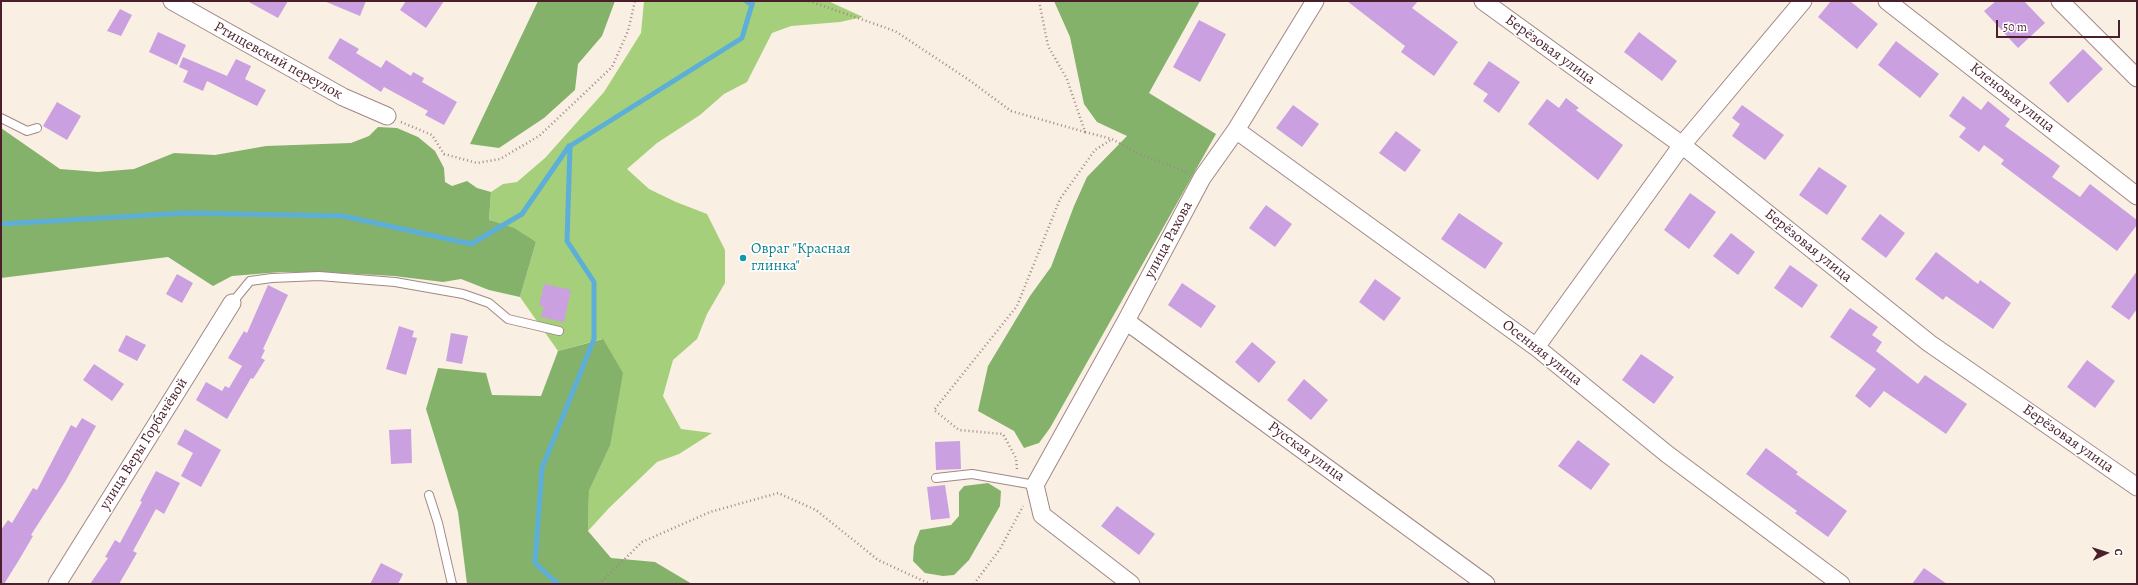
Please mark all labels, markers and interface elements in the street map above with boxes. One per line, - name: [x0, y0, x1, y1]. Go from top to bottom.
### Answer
- street label: Берёзовая улица: [1501, 11, 1599, 89]
- scale bar: [1998, 12, 2122, 38]
- street label: Ртищевский переулок: [210, 18, 346, 104]
- text: 50 m: [2003, 19, 2027, 35]
- street label: Кленовая улица: [1966, 59, 2058, 137]
- street label: улица Рахова: [1141, 198, 1197, 282]
- street label: Берёзовая улица: [1761, 205, 1855, 287]
- place label: Овраг "Красная глинка": [751, 240, 850, 275]
- marker: Овраг "Красная глинка": [738, 253, 748, 263]
- street label: Осенняя улица: [1498, 316, 1586, 390]
- street label: улица Веры Горбачёвой: [96, 375, 192, 513]
- street label: Берёзовая улица: [2019, 401, 2117, 477]
- street label: Русская улица: [1264, 418, 1348, 486]
- north arrow: [2086, 533, 2126, 573]
- text: С: [2111, 548, 2126, 556]

